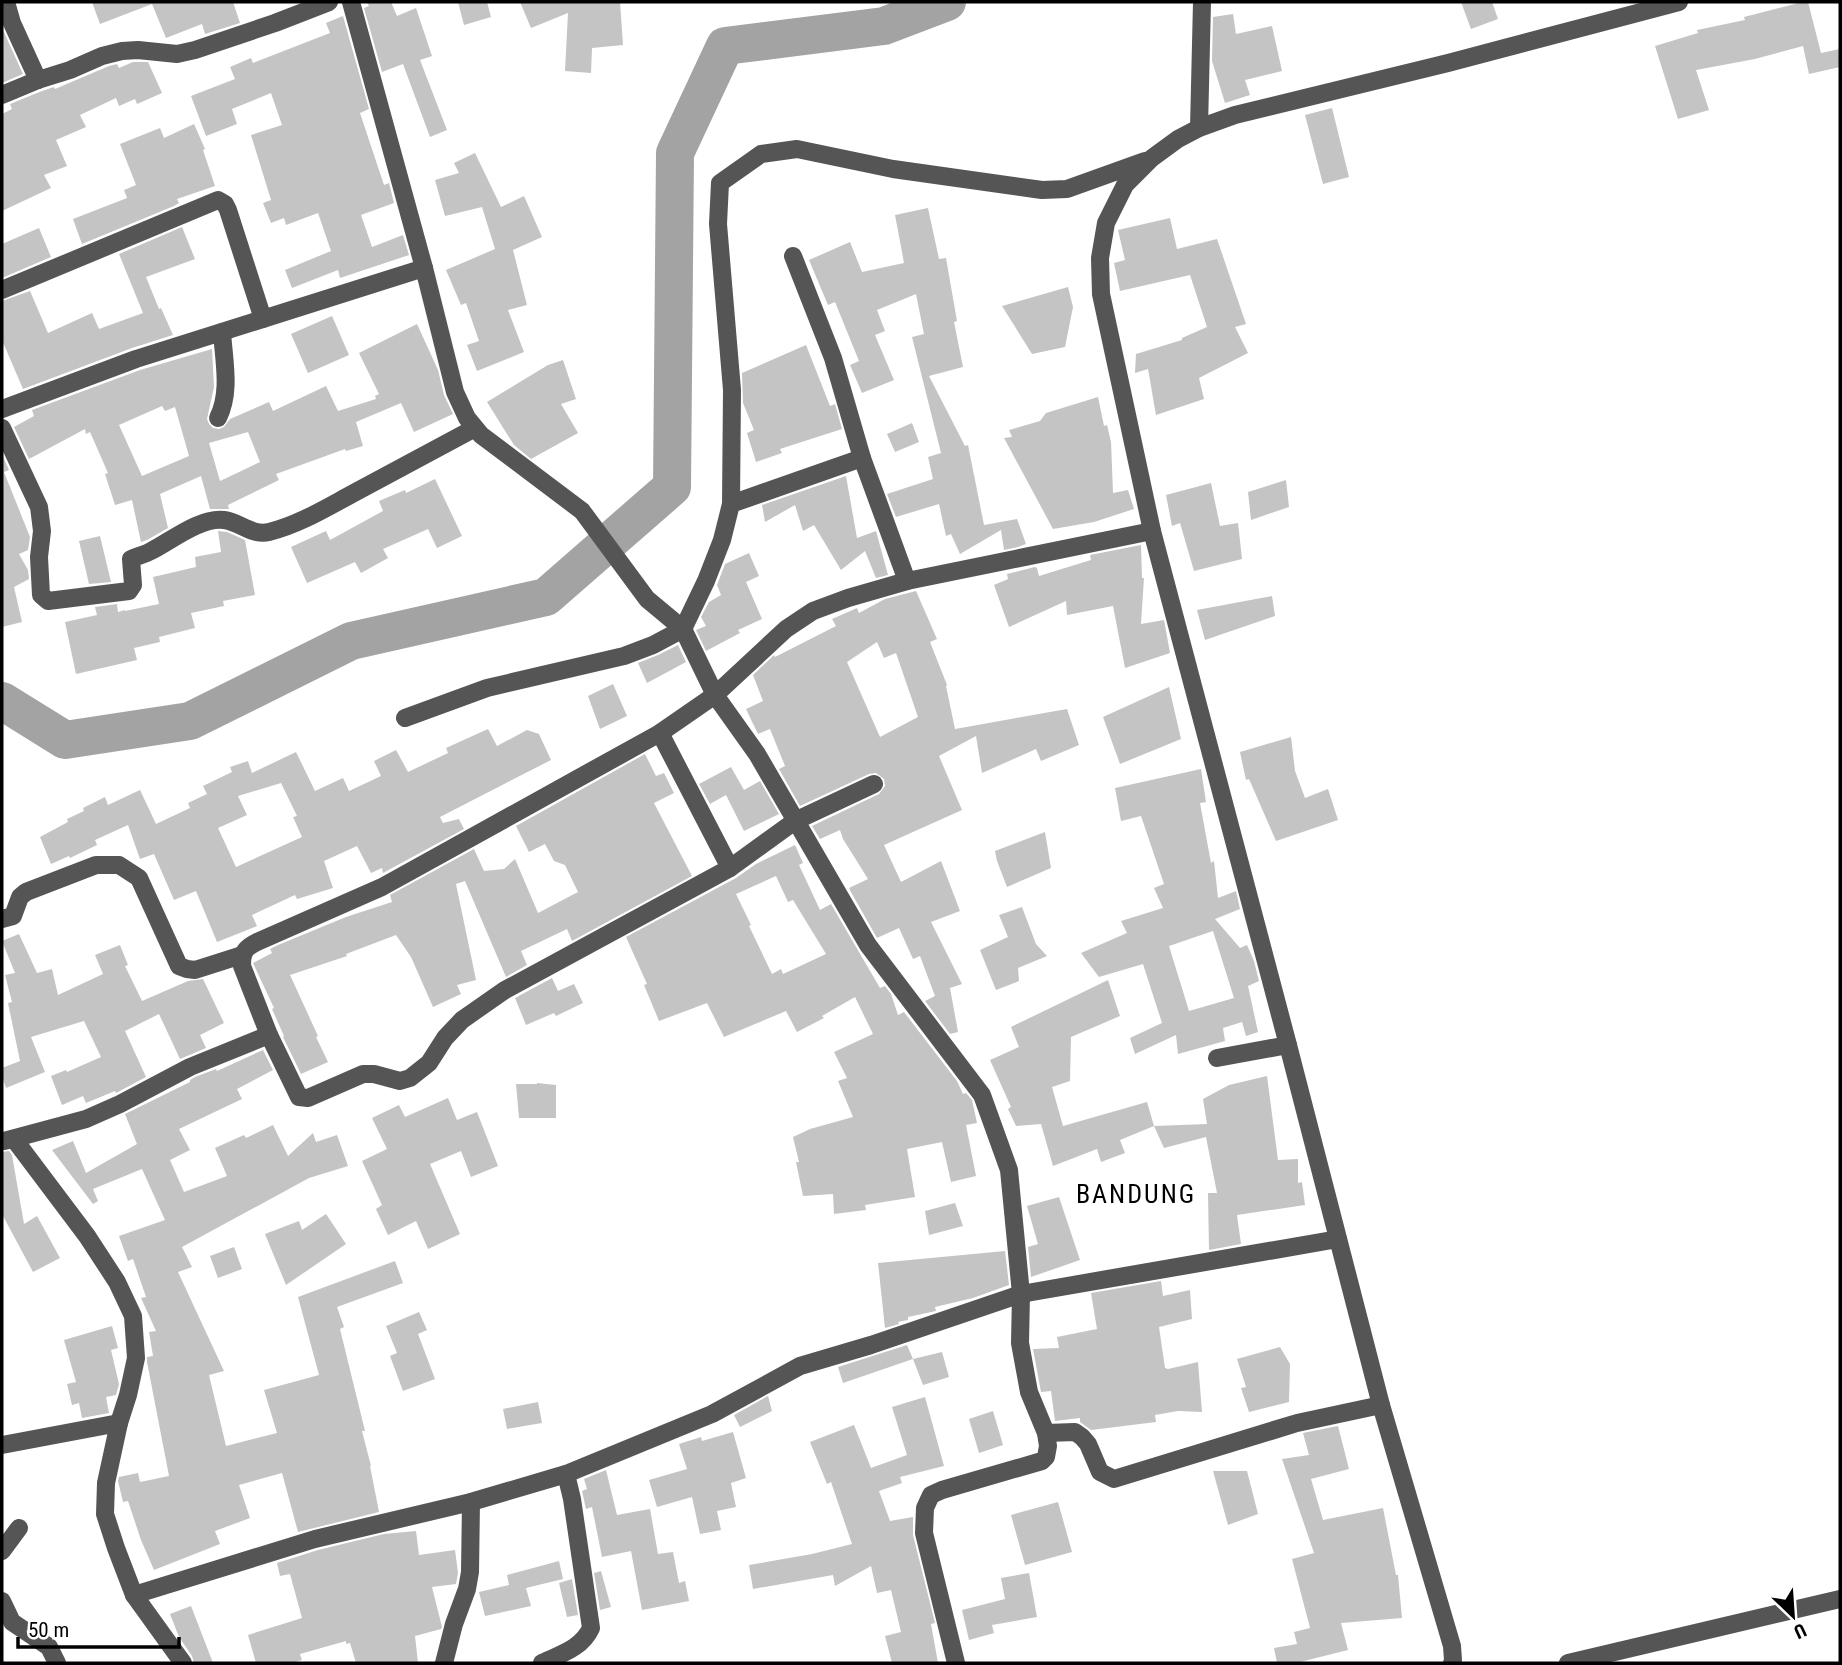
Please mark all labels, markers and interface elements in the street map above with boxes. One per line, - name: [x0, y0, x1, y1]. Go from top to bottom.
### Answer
- district label: BANDUNG: [1076, 1179, 1196, 1209]
- north arrow: [1758, 1581, 1828, 1651]
- scale bar: [18, 1606, 178, 1650]
- text: 50 m: [28, 1618, 69, 1642]
- text: U: [1790, 1618, 1810, 1644]

